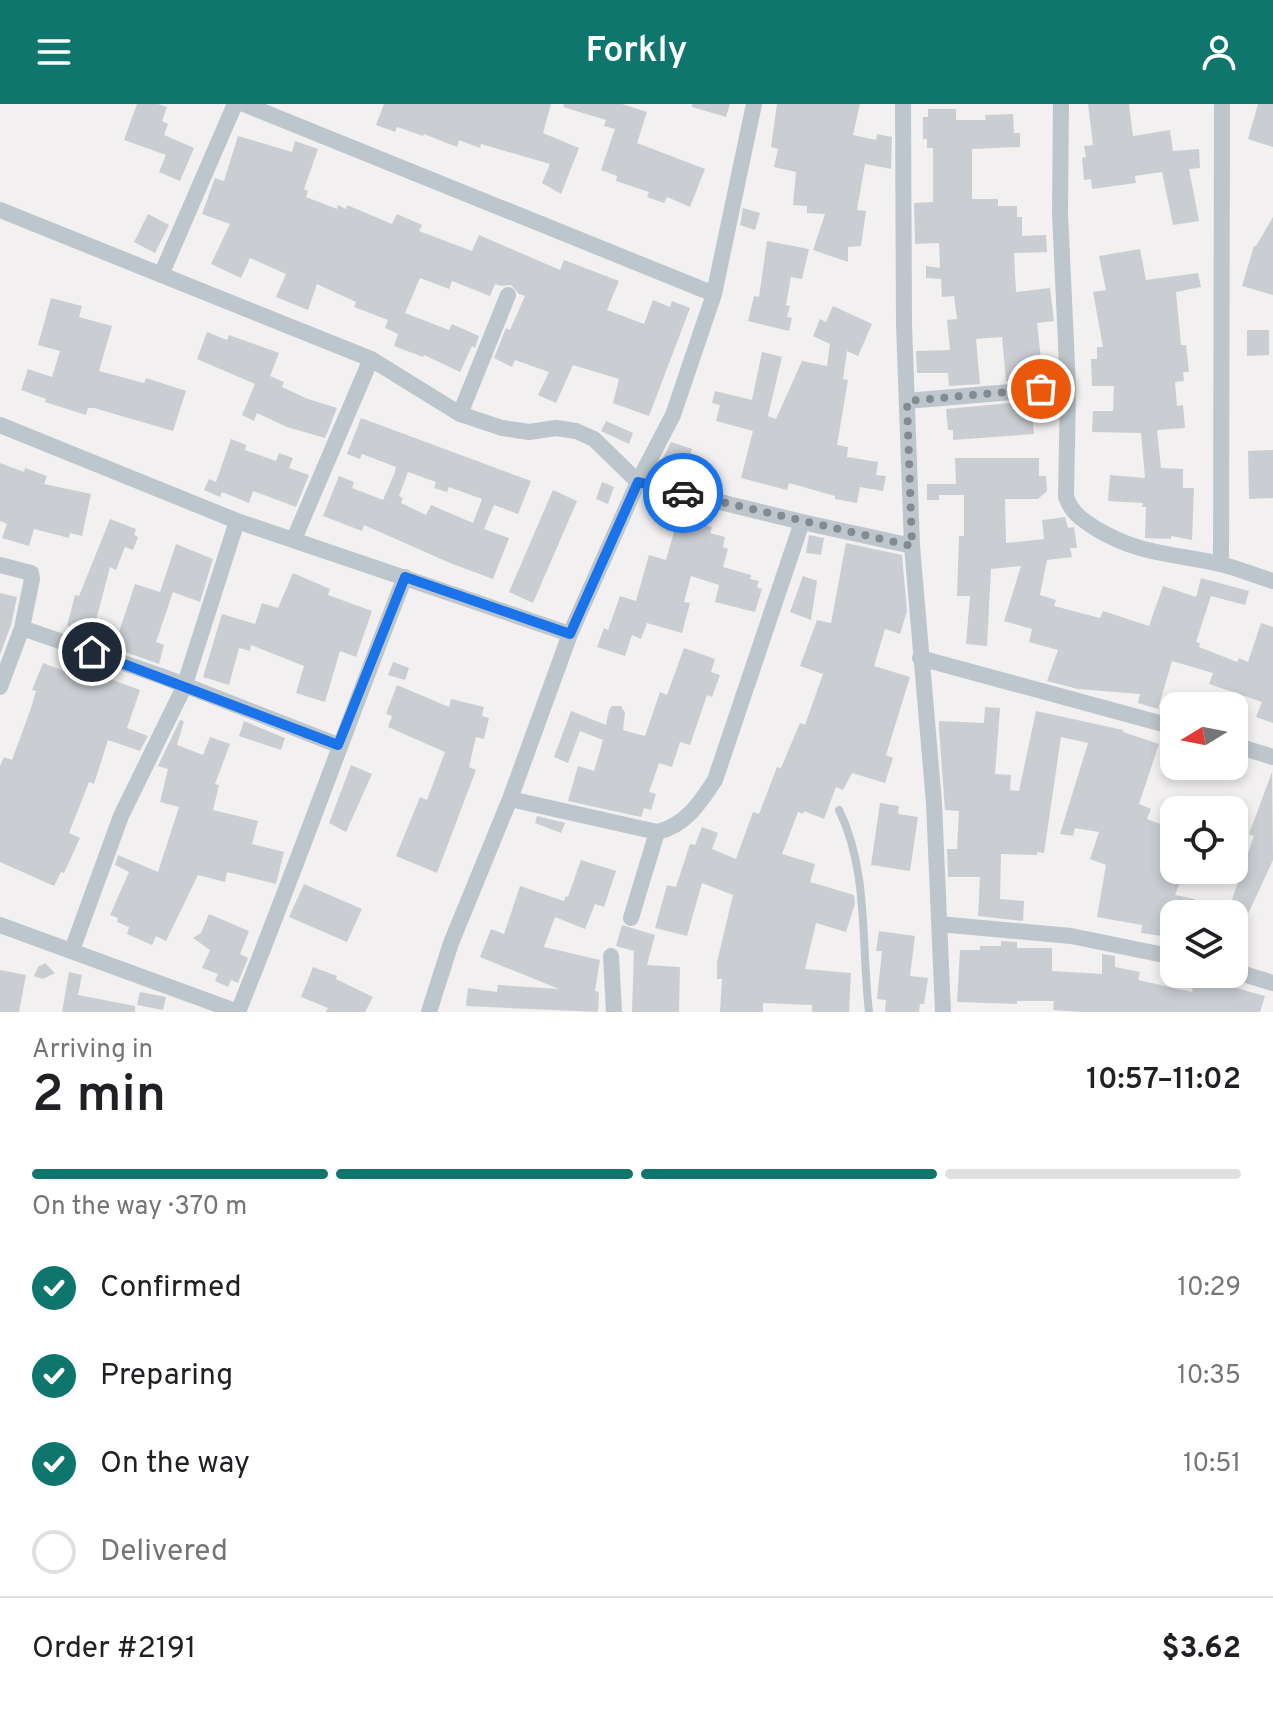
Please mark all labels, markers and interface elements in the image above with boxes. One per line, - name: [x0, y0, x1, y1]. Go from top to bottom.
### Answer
- text: Forkly: [585, 29, 688, 75]
- icon: menu: [32, 30, 76, 74]
- icon: person: [1197, 30, 1241, 74]
- pin: [1007, 355, 1075, 423]
- icon: bag: [1019, 367, 1063, 411]
- courier: [643, 453, 723, 533]
- icon: car: [661, 471, 705, 515]
- pin: [58, 618, 126, 686]
- icon: home: [70, 630, 114, 674]
- north arrow: [1160, 692, 1248, 780]
- map controls: [1160, 692, 1248, 988]
- button: locate: [1160, 796, 1248, 884]
- button: layers: [1160, 900, 1248, 988]
- text: Arriving in: [32, 1034, 153, 1067]
- text: 10:57–11:02: [1086, 1062, 1241, 1099]
- text: 2 min: [32, 1064, 166, 1130]
- text: On the way · 370 m: [32, 1191, 247, 1224]
- icon: check: [32, 1266, 76, 1310]
- text: Confirmed: [100, 1270, 242, 1307]
- text: 10:29: [1177, 1272, 1241, 1305]
- icon: check: [32, 1354, 76, 1398]
- text: Preparing: [100, 1358, 233, 1395]
- text: 10:35: [1177, 1360, 1241, 1393]
- icon: check: [32, 1442, 76, 1486]
- text: On the way: [100, 1446, 250, 1483]
- text: 10:51: [1183, 1448, 1241, 1481]
- text: Delivered: [100, 1534, 228, 1571]
- text: Order #2191: [32, 1631, 196, 1668]
- text: $3.62: [1162, 1631, 1241, 1668]

